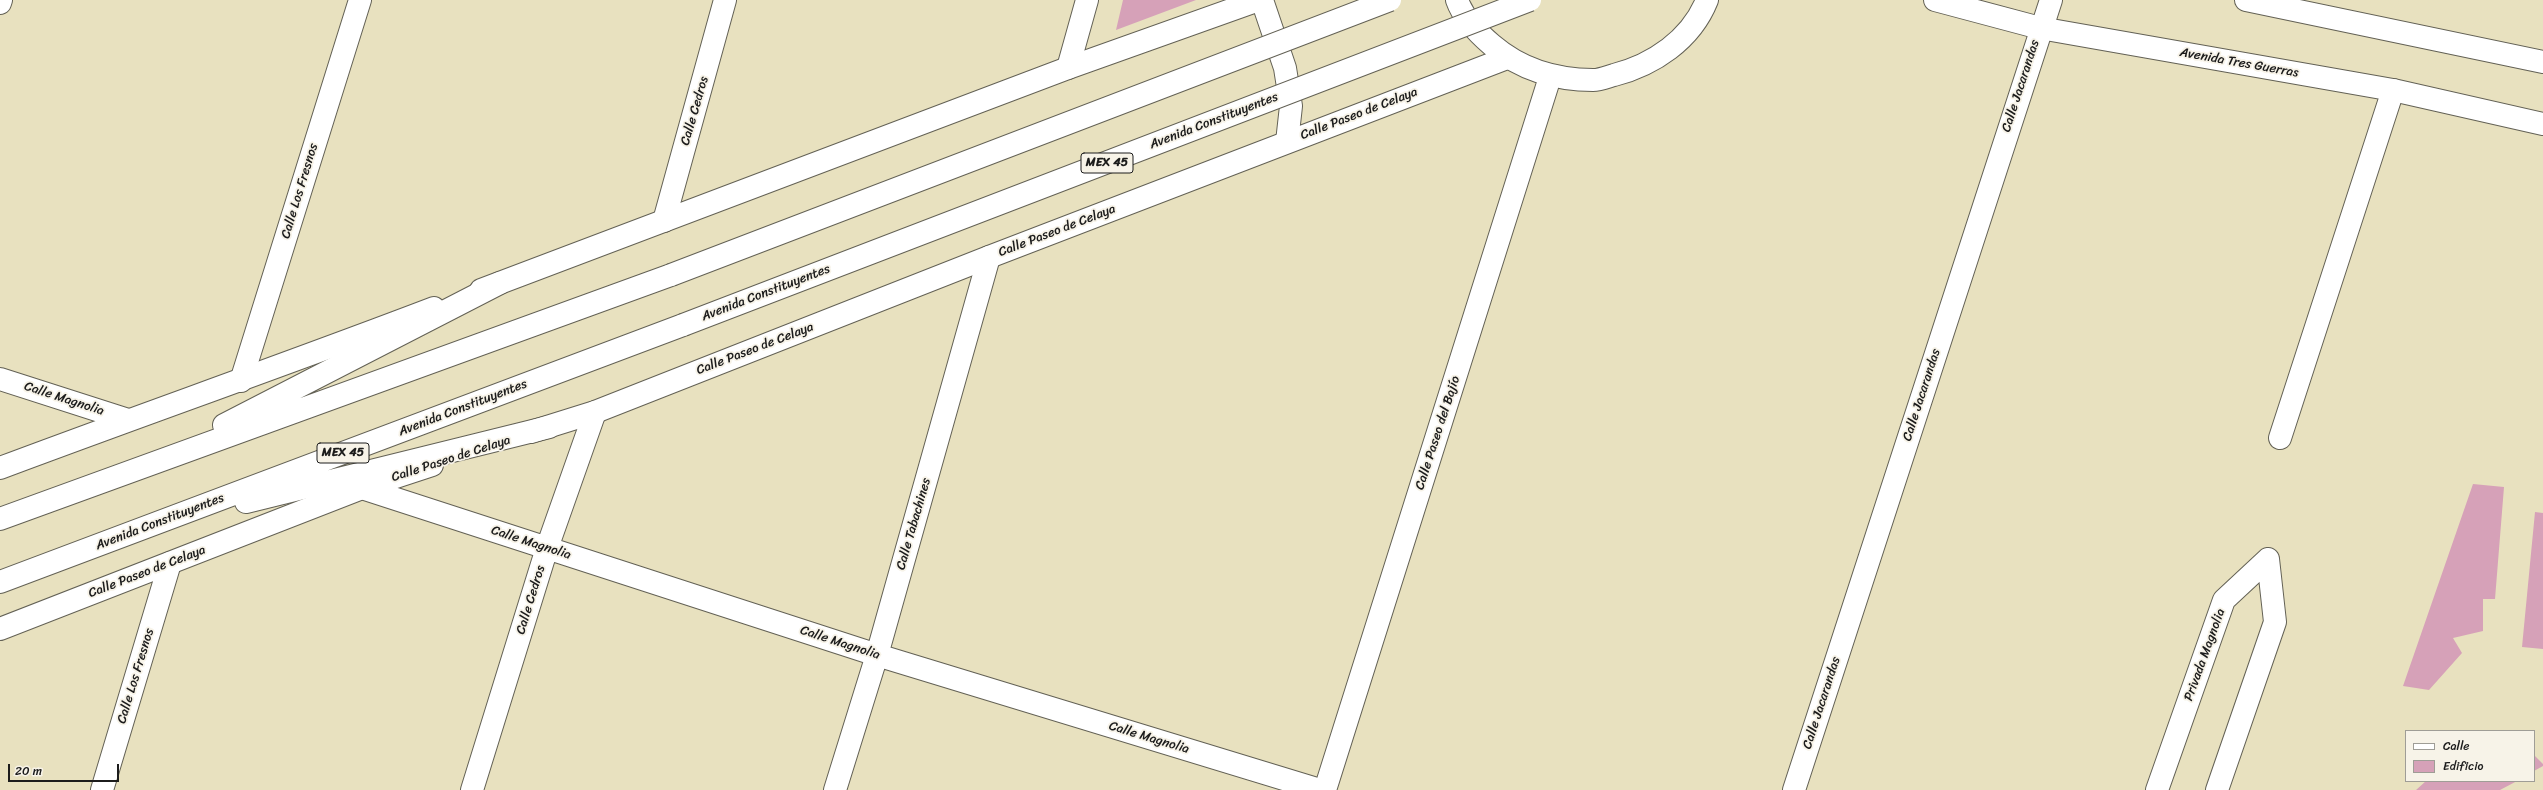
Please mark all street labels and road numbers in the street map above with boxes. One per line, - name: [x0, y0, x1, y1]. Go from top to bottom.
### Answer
- street label: Calle Jacarandas: [1999, 38, 2043, 134]
- street label: Avenida Tres Guerras: [2178, 45, 2300, 81]
- street label: Calle Cedros: [678, 75, 712, 147]
- street label: Calle Paseo de Celaya: [1298, 84, 1420, 144]
- street label: Avenida Constituyentes: [1147, 89, 1281, 153]
- street label: Calle Los Fresnos: [278, 141, 322, 241]
- road number: MEX 45: [1081, 153, 1133, 173]
- street label: Calle Paseo de Celaya: [996, 201, 1118, 261]
- street label: Avenida Constituyentes: [699, 261, 833, 325]
- street label: Calle Paseo de Celaya: [694, 319, 816, 379]
- street label: Calle Jacarandas: [1900, 347, 1944, 443]
- street label: Calle Paseo del Bajío: [1412, 374, 1464, 492]
- street label: Avenida Constituyentes: [396, 376, 530, 440]
- street label: Calle Magnolia: [22, 379, 106, 419]
- street label: Calle Paseo de Celaya: [390, 432, 512, 486]
- road number: MEX 45: [317, 443, 369, 463]
- street label: Calle Tabachines: [893, 476, 935, 572]
- street label: Avenida Constituyentes: [93, 490, 227, 554]
- street label: Calle Magnolia: [489, 523, 573, 563]
- street label: Calle Paseo de Celaya: [86, 542, 208, 602]
- street label: Calle Cedros: [513, 564, 549, 636]
- street label: Privada Magnolia: [2181, 607, 2229, 703]
- street label: Calle Magnolia: [798, 623, 882, 663]
- street label: Calle Los Fresnos: [114, 626, 158, 726]
- street label: Calle Jacarandas: [1800, 655, 1844, 751]
- street label: Calle Magnolia: [1107, 718, 1191, 758]

